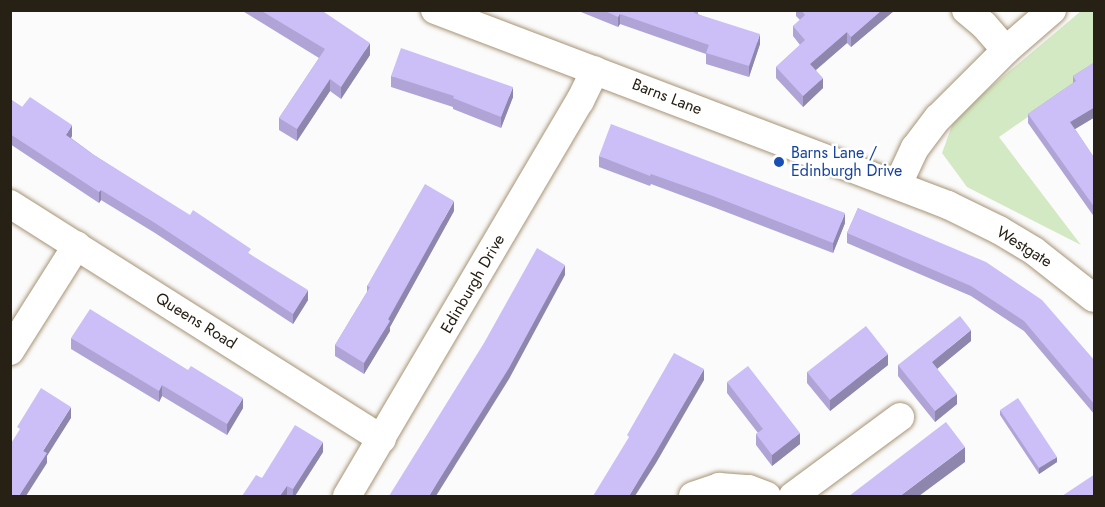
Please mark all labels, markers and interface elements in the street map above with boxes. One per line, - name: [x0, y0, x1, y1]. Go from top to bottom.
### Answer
- street label: Barns Lane: [629, 75, 705, 119]
- place label: Barns Lane / Edinburgh Drive: [791, 143, 902, 181]
- marker: Barns Lane / Edinburgh Drive: [772, 155, 786, 169]
- street label: Westgate: [993, 222, 1055, 272]
- street label: Edinburgh Drive: [437, 231, 509, 337]
- street label: Queens Road: [152, 289, 240, 353]

